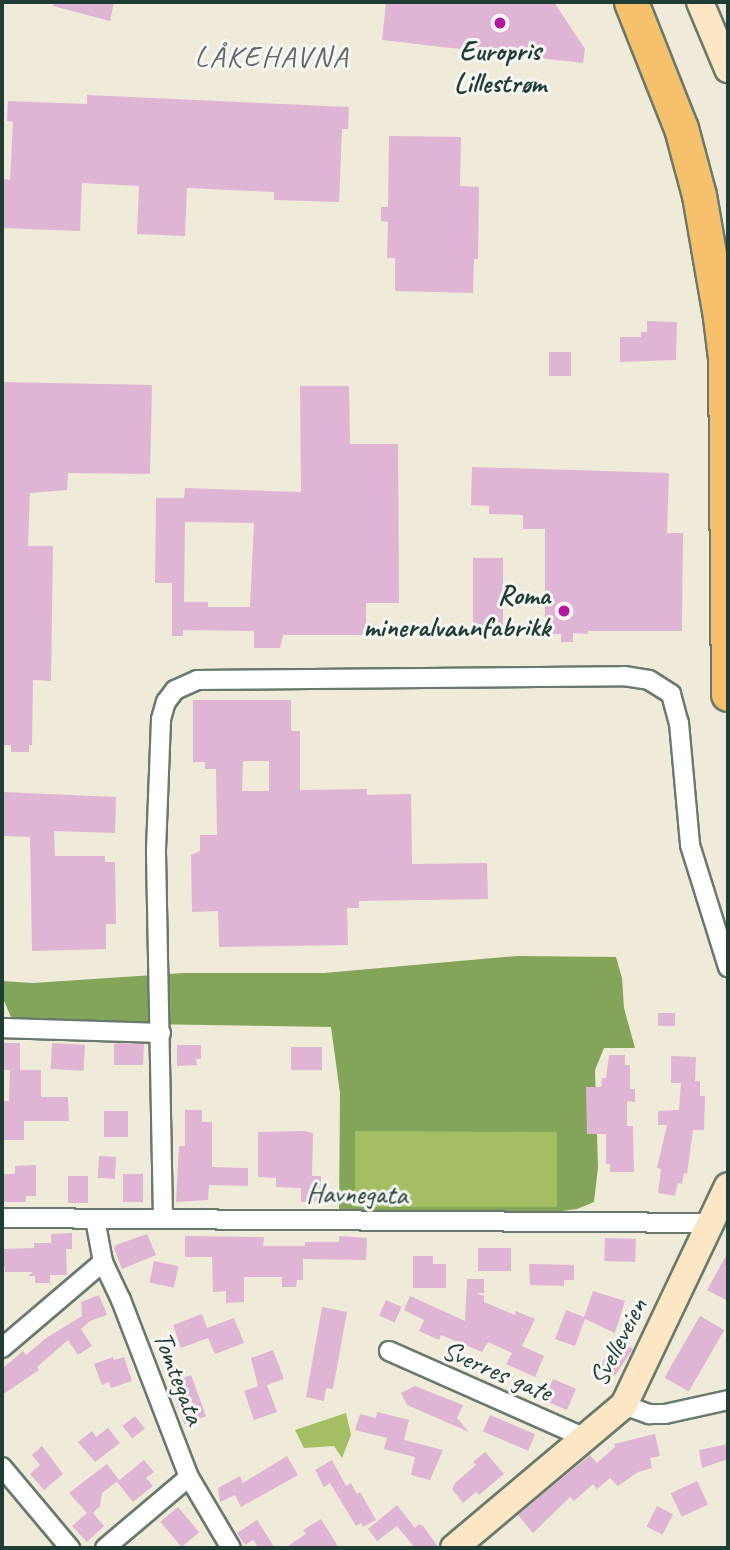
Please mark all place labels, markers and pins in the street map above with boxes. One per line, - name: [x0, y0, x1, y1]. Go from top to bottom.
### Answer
- marker: Europris Lillestrøm: [492, 15, 508, 31]
- place label: Europris Lillestrøm: [454, 34, 546, 100]
- place label: Roma mineralvannfabrikk: [363, 578, 550, 644]
- marker: Roma mineralvannfabrikk: [556, 603, 572, 619]

